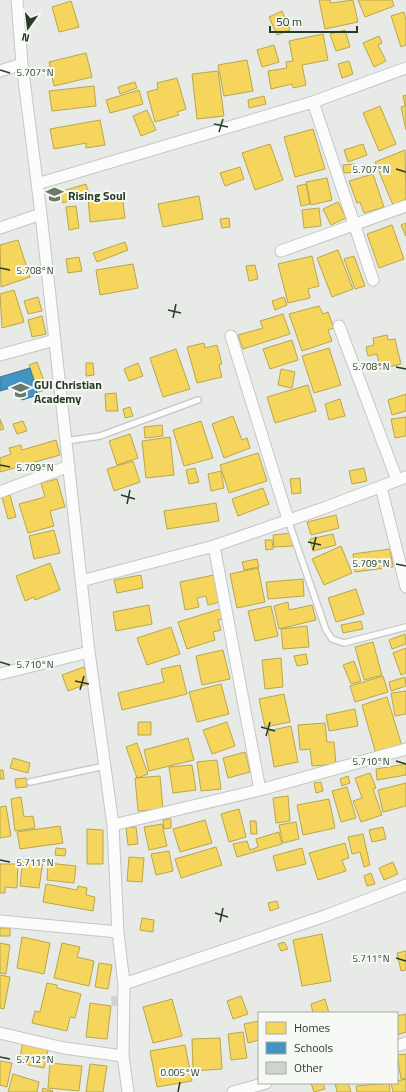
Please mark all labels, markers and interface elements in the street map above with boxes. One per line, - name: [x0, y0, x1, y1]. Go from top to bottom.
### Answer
- north arrow: [8, 8, 48, 48]
- scale bar: [270, 8, 357, 34]
- text: 50 m: [276, 12, 302, 31]
- text: N: [20, 29, 31, 46]
- text: 5.707°N: [17, 65, 53, 80]
- text: 5.707°N: [353, 162, 389, 177]
- school or university icon: Rising Soul: [45, 185, 65, 205]
- place label: Rising Soul: [68, 186, 126, 205]
- text: 5.708°N: [17, 263, 53, 278]
- text: 5.708°N: [353, 359, 389, 374]
- place label: GUI Christian Academy: [34, 375, 102, 408]
- school or university icon: GUI Christian Academy: [11, 381, 31, 401]
- text: 5.709°N: [17, 460, 53, 475]
- text: 5.709°N: [353, 556, 389, 571]
- text: 5.710°N: [17, 657, 53, 672]
- text: 5.710°N: [353, 754, 389, 769]
- text: 5.711°N: [17, 855, 53, 870]
- text: 5.711°N: [353, 951, 389, 966]
- legend: [258, 1012, 398, 1084]
- text: Homes: [294, 1018, 330, 1037]
- text: Schools: [294, 1038, 334, 1057]
- text: 5.712°N: [17, 1052, 53, 1067]
- text: Other: [294, 1058, 323, 1077]
- text: 0.005°W: [160, 1065, 200, 1080]

